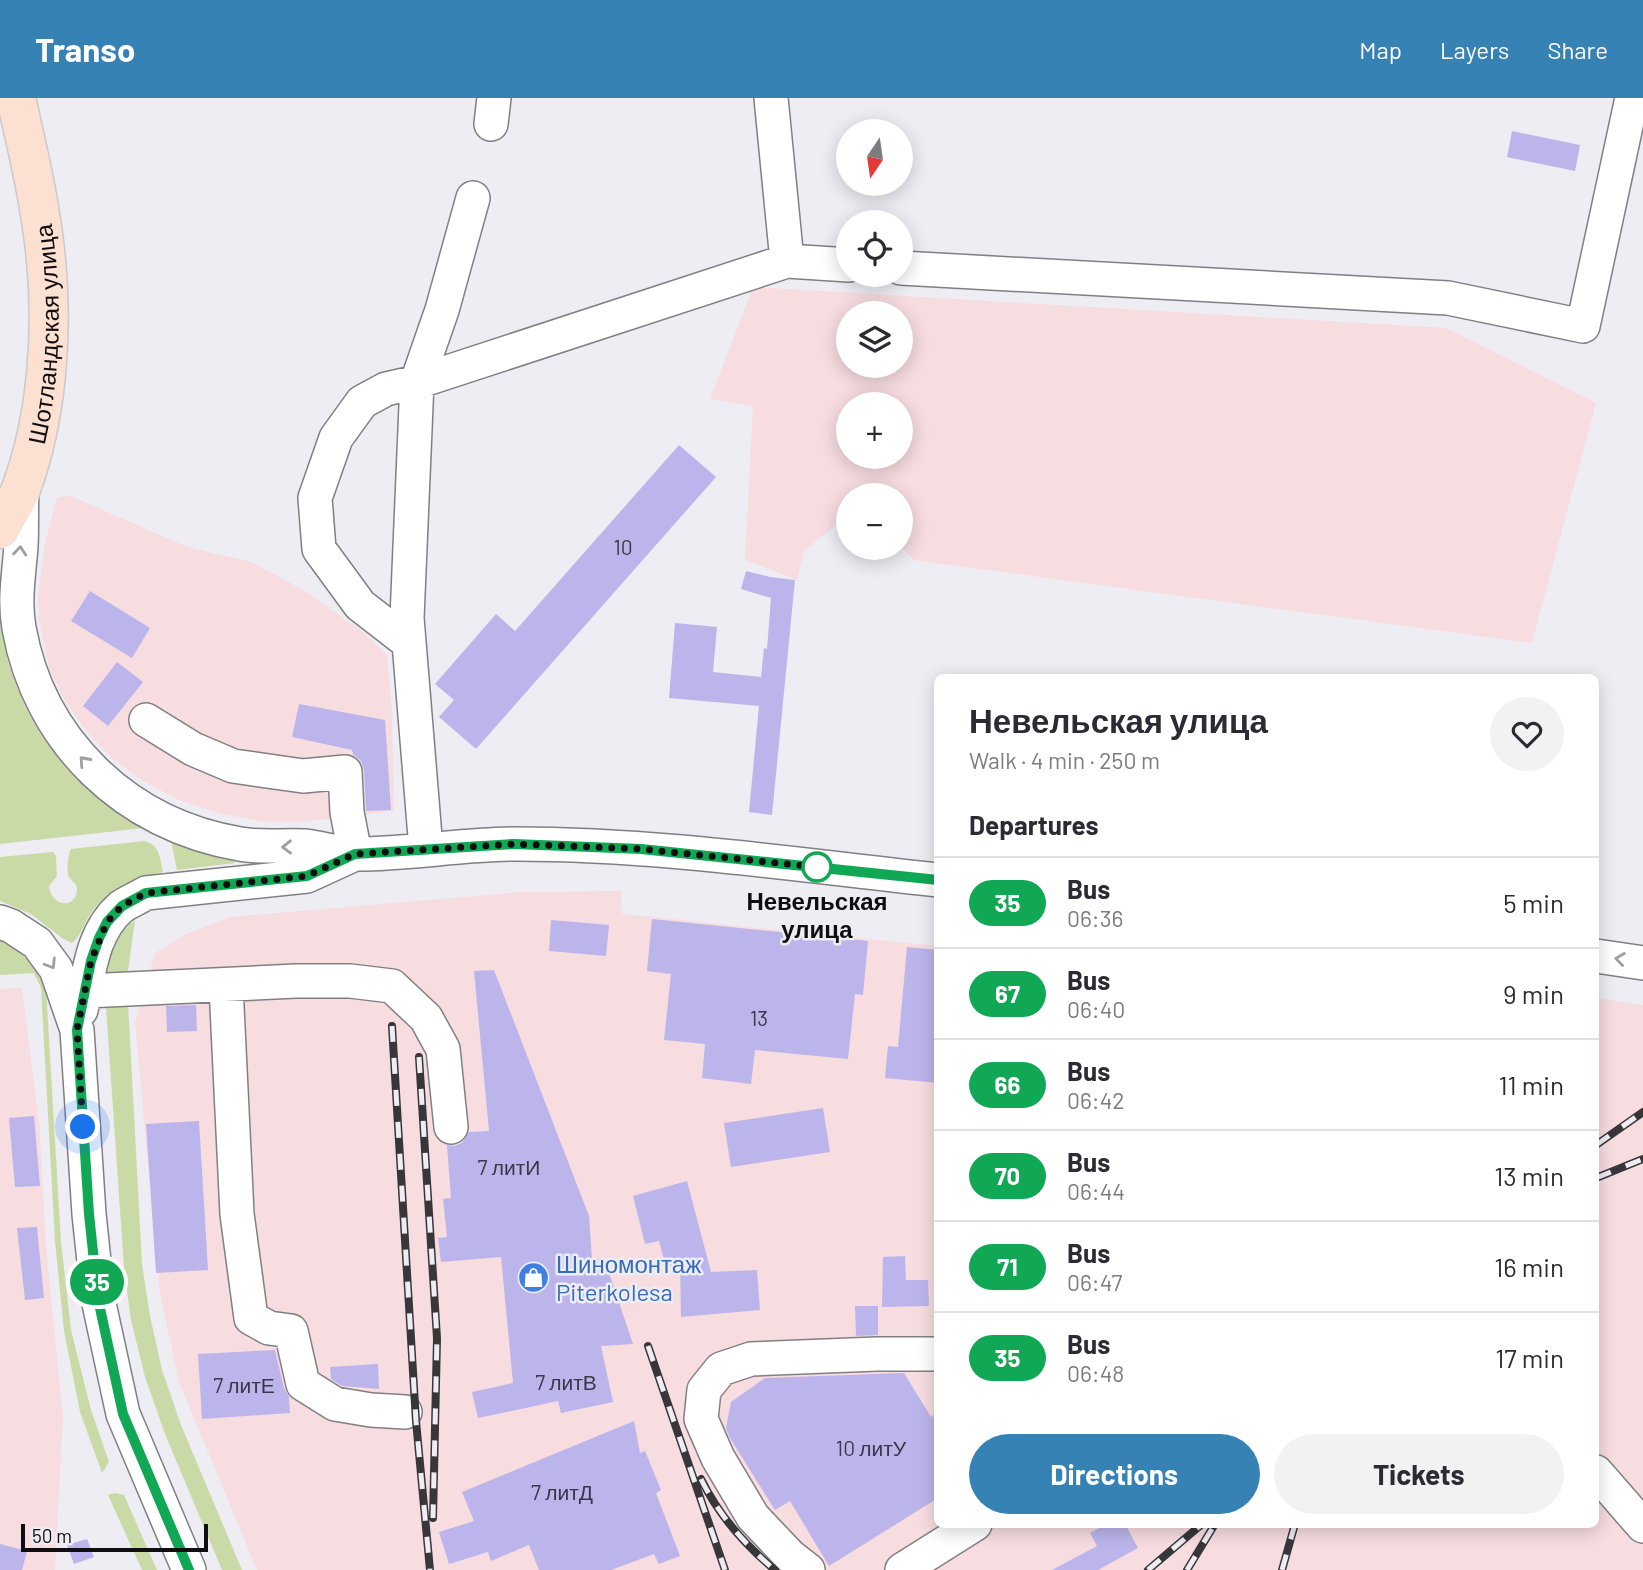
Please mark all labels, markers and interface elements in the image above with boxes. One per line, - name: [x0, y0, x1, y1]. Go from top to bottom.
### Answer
- text: Transo: [35, 29, 135, 69]
- text: Map: [1359, 35, 1402, 64]
- text: Layers: [1440, 35, 1509, 64]
- text: Share: [1547, 35, 1608, 64]
- north arrow: [836, 119, 914, 196]
- map controls: [836, 119, 913, 560]
- button: locate: [836, 210, 913, 287]
- street label: Шотландская улица: [21, 222, 63, 446]
- button: layers: [836, 301, 913, 378]
- button: +: [836, 392, 913, 469]
- button: −: [836, 483, 913, 560]
- house number: 10: [613, 534, 633, 559]
- one-way arrow: [12, 545, 27, 556]
- button: heart: [1490, 697, 1564, 771]
- text: Невельская улица: [969, 700, 1268, 740]
- text: Walk · 4 min · 250 m: [969, 746, 1160, 774]
- one-way arrow: [79, 756, 92, 769]
- text: Departures: [969, 809, 1099, 840]
- one-way arrow: [281, 839, 292, 854]
- marker: Невельская улица: [802, 852, 832, 882]
- text: Bus: [1067, 873, 1110, 904]
- place label: Невельская улица: [746, 886, 888, 943]
- text: 5 min: [1503, 887, 1564, 918]
- text: 35: [995, 888, 1020, 917]
- text: 06:36: [1067, 904, 1123, 932]
- one-way arrow: [1614, 952, 1625, 967]
- one-way arrow: [43, 956, 56, 969]
- text: Bus: [1067, 964, 1110, 995]
- text: 9 min: [1503, 978, 1564, 1009]
- text: 67: [995, 979, 1020, 1008]
- text: 06:40: [1067, 995, 1125, 1023]
- house number: 13: [750, 1005, 768, 1030]
- text: Bus: [1067, 1055, 1110, 1086]
- text: 11 min: [1498, 1069, 1564, 1100]
- text: 66: [995, 1070, 1020, 1099]
- text: 06:42: [1067, 1086, 1125, 1114]
- your location: [65, 1109, 100, 1144]
- text: Bus: [1067, 1146, 1110, 1177]
- house number: 7 литИ: [478, 1154, 540, 1179]
- text: 13 min: [1494, 1160, 1564, 1191]
- text: 70: [995, 1161, 1020, 1190]
- text: 06:44: [1067, 1177, 1125, 1205]
- text: Bus: [1067, 1237, 1110, 1268]
- place label: Шиномонтаж Piterkolesa: [556, 1249, 701, 1306]
- text: 16 min: [1494, 1251, 1564, 1282]
- text: 71: [997, 1252, 1018, 1281]
- line badge: 35: [66, 1259, 128, 1305]
- shop icon: Шиномонтаж Piterkolesa: [516, 1260, 550, 1294]
- text: 35: [84, 1267, 110, 1296]
- text: 06:47: [1067, 1268, 1123, 1296]
- text: Bus: [1067, 1328, 1110, 1359]
- text: 17 min: [1495, 1342, 1564, 1373]
- text: 35: [995, 1343, 1020, 1372]
- text: 06:48: [1067, 1359, 1124, 1387]
- house number: 7 литВ: [535, 1369, 597, 1394]
- house number: 7 литЕ: [213, 1372, 275, 1397]
- button: Directions: [969, 1434, 1260, 1514]
- button: Tickets: [1274, 1434, 1564, 1514]
- house number: 10 литУ: [836, 1435, 907, 1460]
- house number: 7 литД: [531, 1479, 593, 1504]
- scale bar: [21, 1521, 208, 1553]
- text: 50 m: [32, 1524, 72, 1547]

